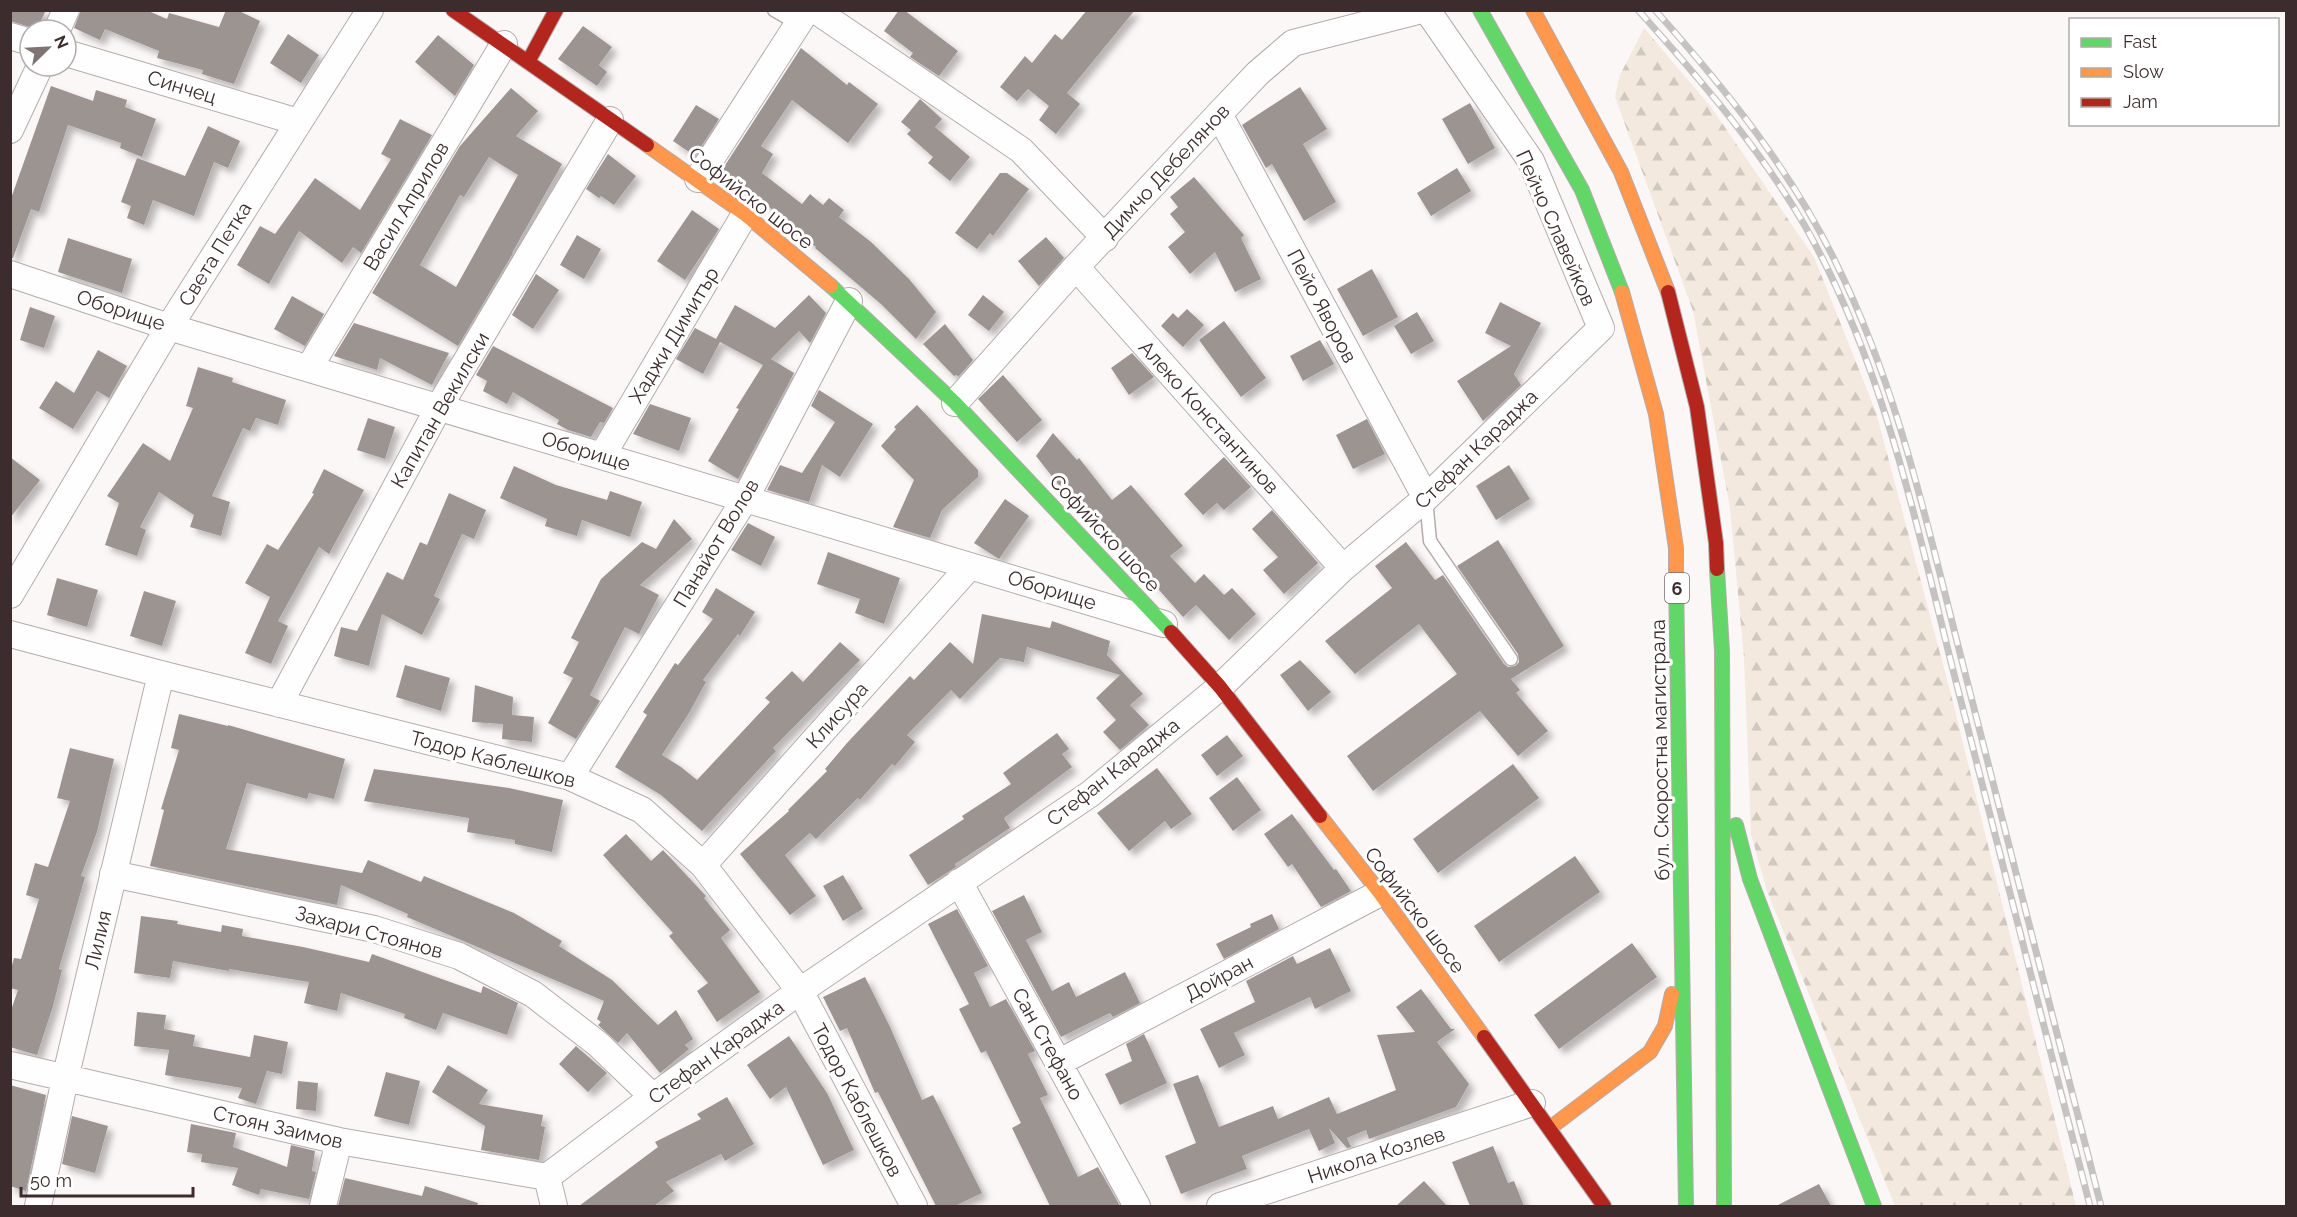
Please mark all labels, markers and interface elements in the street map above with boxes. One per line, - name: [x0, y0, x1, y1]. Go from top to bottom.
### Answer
- north arrow: [18, 18, 78, 78]
- legend: [2069, 18, 2279, 126]
- text: Fast: [2123, 31, 2157, 52]
- text: N: [50, 33, 72, 52]
- text: Slow: [2123, 61, 2164, 82]
- street label: Синчец: [145, 65, 220, 109]
- text: Jam: [2123, 91, 2158, 112]
- street label: Димчо Дебелянов: [1098, 99, 1234, 243]
- street label: Васил Априлов: [358, 137, 454, 275]
- street label: Софийско шосе: [684, 142, 818, 254]
- street label: Пейчо Славейков: [1511, 146, 1601, 310]
- street label: Света Петка: [173, 197, 257, 311]
- street label: Пейо Яворов: [1282, 245, 1362, 367]
- street label: Хаджи Димитър: [624, 263, 724, 407]
- street label: Оборище: [74, 284, 168, 336]
- street label: Капитан Векилски: [386, 328, 494, 492]
- street label: Алеко Константинов: [1134, 335, 1284, 499]
- street label: Стефан Караджа: [1409, 384, 1543, 514]
- street label: Оборище: [539, 426, 634, 476]
- street label: Софийско шосе: [1045, 469, 1166, 597]
- street label: Панайот Волов: [668, 475, 764, 611]
- street label: Оборище: [1005, 565, 1100, 615]
- road number: 6: [1665, 573, 1689, 603]
- street label: бул. Скоростна магистрала: [1646, 619, 1674, 881]
- street label: Клисура: [801, 677, 873, 753]
- street label: Стефан Караджа: [1042, 713, 1184, 831]
- street label: Тодор Каблешков: [408, 725, 578, 793]
- street label: Софийско шосе: [1360, 842, 1470, 978]
- street label: Захари Стоянов: [293, 901, 445, 963]
- street label: Лилия: [80, 908, 116, 972]
- street label: Дойран: [1181, 950, 1257, 1006]
- street label: Сан Стефано: [1007, 984, 1089, 1104]
- street label: Стефан Караджа: [644, 995, 788, 1109]
- street label: Тодор Каблешков: [806, 1019, 908, 1181]
- street label: Стоян Заимов: [211, 1100, 345, 1154]
- street label: Никола Козлев: [1304, 1122, 1448, 1188]
- scale bar: [21, 1160, 194, 1198]
- text: 50 m: [30, 1170, 72, 1191]

